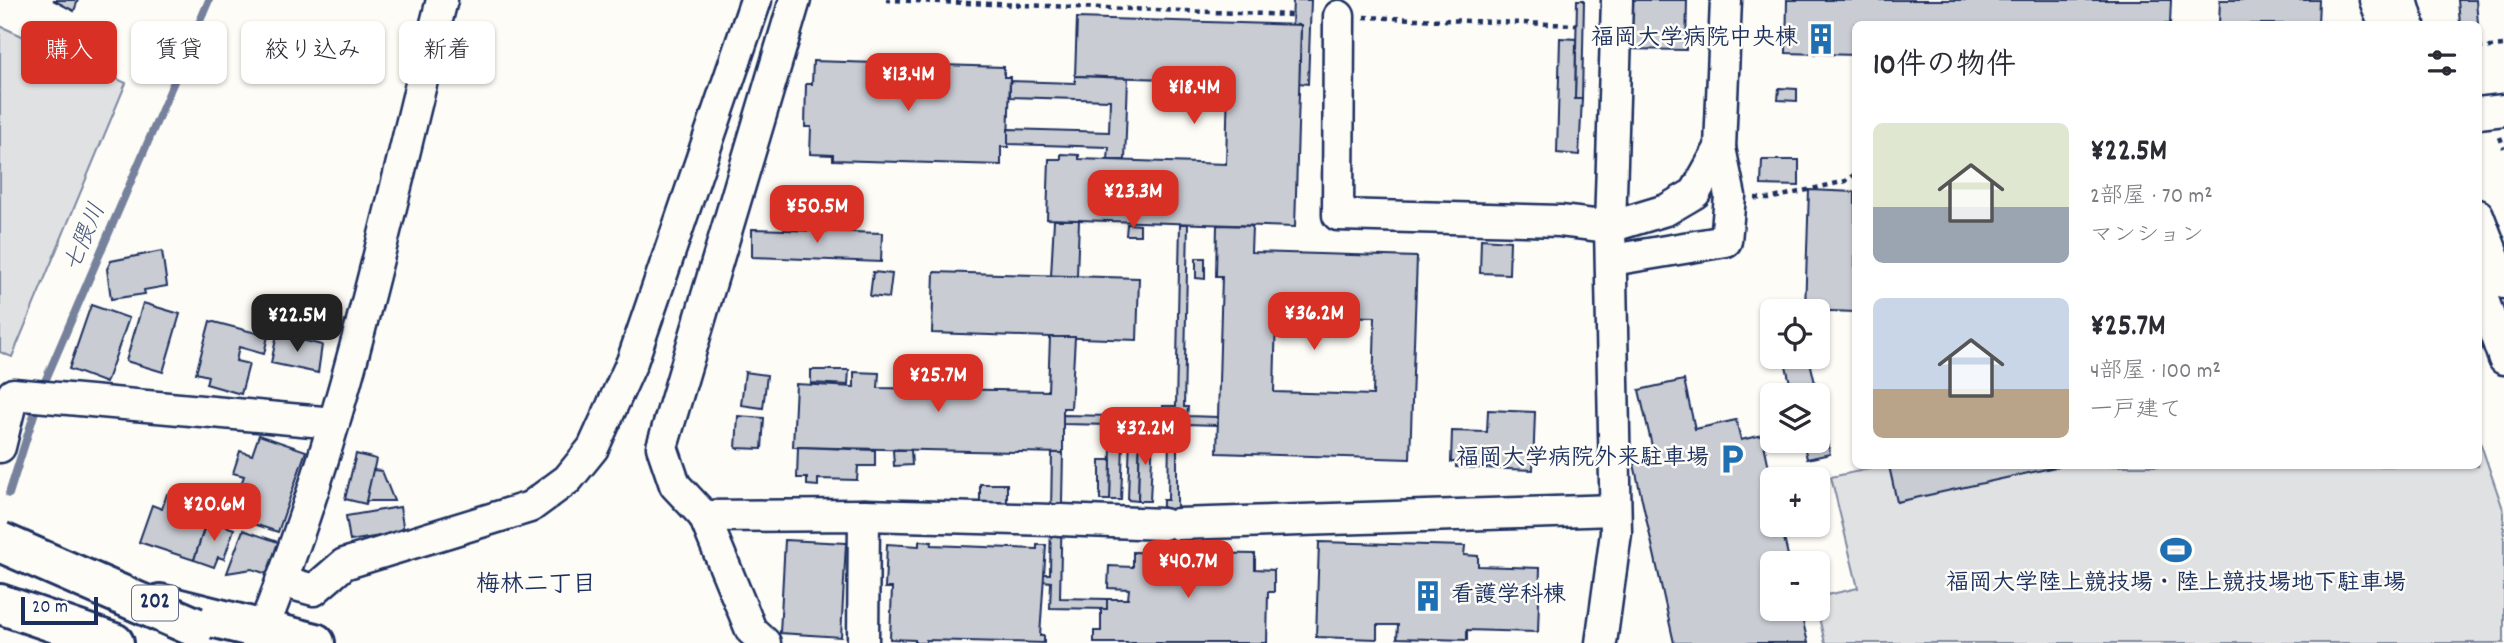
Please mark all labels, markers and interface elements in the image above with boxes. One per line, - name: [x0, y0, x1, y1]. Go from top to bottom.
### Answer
- chip: 購入: [21, 21, 117, 84]
- chip: 賃貸: [131, 21, 227, 84]
- chip: 絞り込み: [241, 21, 385, 84]
- chip: 新着: [399, 21, 495, 84]
- building icon: 福岡大学病院中央棟: [1804, 22, 1838, 56]
- place label: 福岡大学病院中央棟: [1591, 23, 1798, 56]
- icon: filters: [2423, 44, 2461, 82]
- text: 10件の物件: [1873, 46, 2016, 89]
- pin: ¥13.4M: [851, 54, 965, 113]
- text: ¥13.4M: [881, 59, 935, 92]
- pin: ¥18.4M: [1137, 66, 1251, 126]
- text: ¥18.4M: [1168, 72, 1220, 105]
- text: ¥22.5M: [2090, 132, 2167, 175]
- icon: home: [1929, 151, 2013, 235]
- pin: ¥23.3M: [1076, 170, 1190, 230]
- text: ¥23.3M: [1104, 176, 1162, 209]
- text: 2部屋 · 70 m²: [2090, 181, 2213, 214]
- pin: ¥50.5M: [760, 186, 874, 245]
- text: ¥50.5M: [786, 191, 848, 224]
- water label: 七隈川: [56, 198, 116, 278]
- text: マンション: [2090, 220, 2204, 253]
- pin: ¥36.2M: [1257, 292, 1371, 352]
- pin: ¥22.5M: [240, 294, 354, 354]
- text: ¥36.2M: [1284, 298, 1344, 331]
- map controls: [1760, 299, 1830, 621]
- button: locate: [1760, 299, 1830, 369]
- text: ¥22.5M: [267, 300, 327, 333]
- text: ¥25.7M: [2090, 307, 2166, 350]
- icon: home: [1929, 326, 2013, 410]
- pin: ¥25.7M: [881, 354, 995, 414]
- text: 4部屋 · 100 m²: [2090, 356, 2221, 389]
- text: ¥25.7M: [909, 360, 967, 393]
- button: layers: [1760, 383, 1830, 453]
- text: 一戸建て: [2090, 395, 2182, 428]
- pin: ¥32.2M: [1088, 407, 1202, 467]
- text: ¥32.2M: [1116, 413, 1174, 446]
- parking icon: 福岡大学病院外来駐車場: [1715, 442, 1749, 476]
- place label: 福岡大学病院外来駐車場: [1456, 443, 1709, 476]
- button: +: [1760, 467, 1830, 537]
- pin: ¥20.6M: [157, 484, 271, 543]
- text: ¥20.6M: [183, 489, 245, 522]
- sports icon: 福岡大学陸上競技場・陸上競技場地下駐車場: [2159, 533, 2193, 567]
- pin: ¥40.7M: [1131, 540, 1245, 600]
- text: ¥40.7M: [1158, 546, 1218, 579]
- button: −: [1760, 551, 1830, 621]
- place label: 福岡大学陸上競技場・陸上競技場地下駐車場: [1946, 568, 2406, 601]
- district label: 梅林二丁目: [476, 569, 596, 603]
- building icon: 看護学科棟: [1411, 579, 1445, 613]
- place label: 看護学科棟: [1451, 580, 1566, 613]
- road number: 202: [132, 586, 178, 620]
- scale bar: [21, 594, 98, 626]
- text: 20 m: [32, 595, 68, 622]

